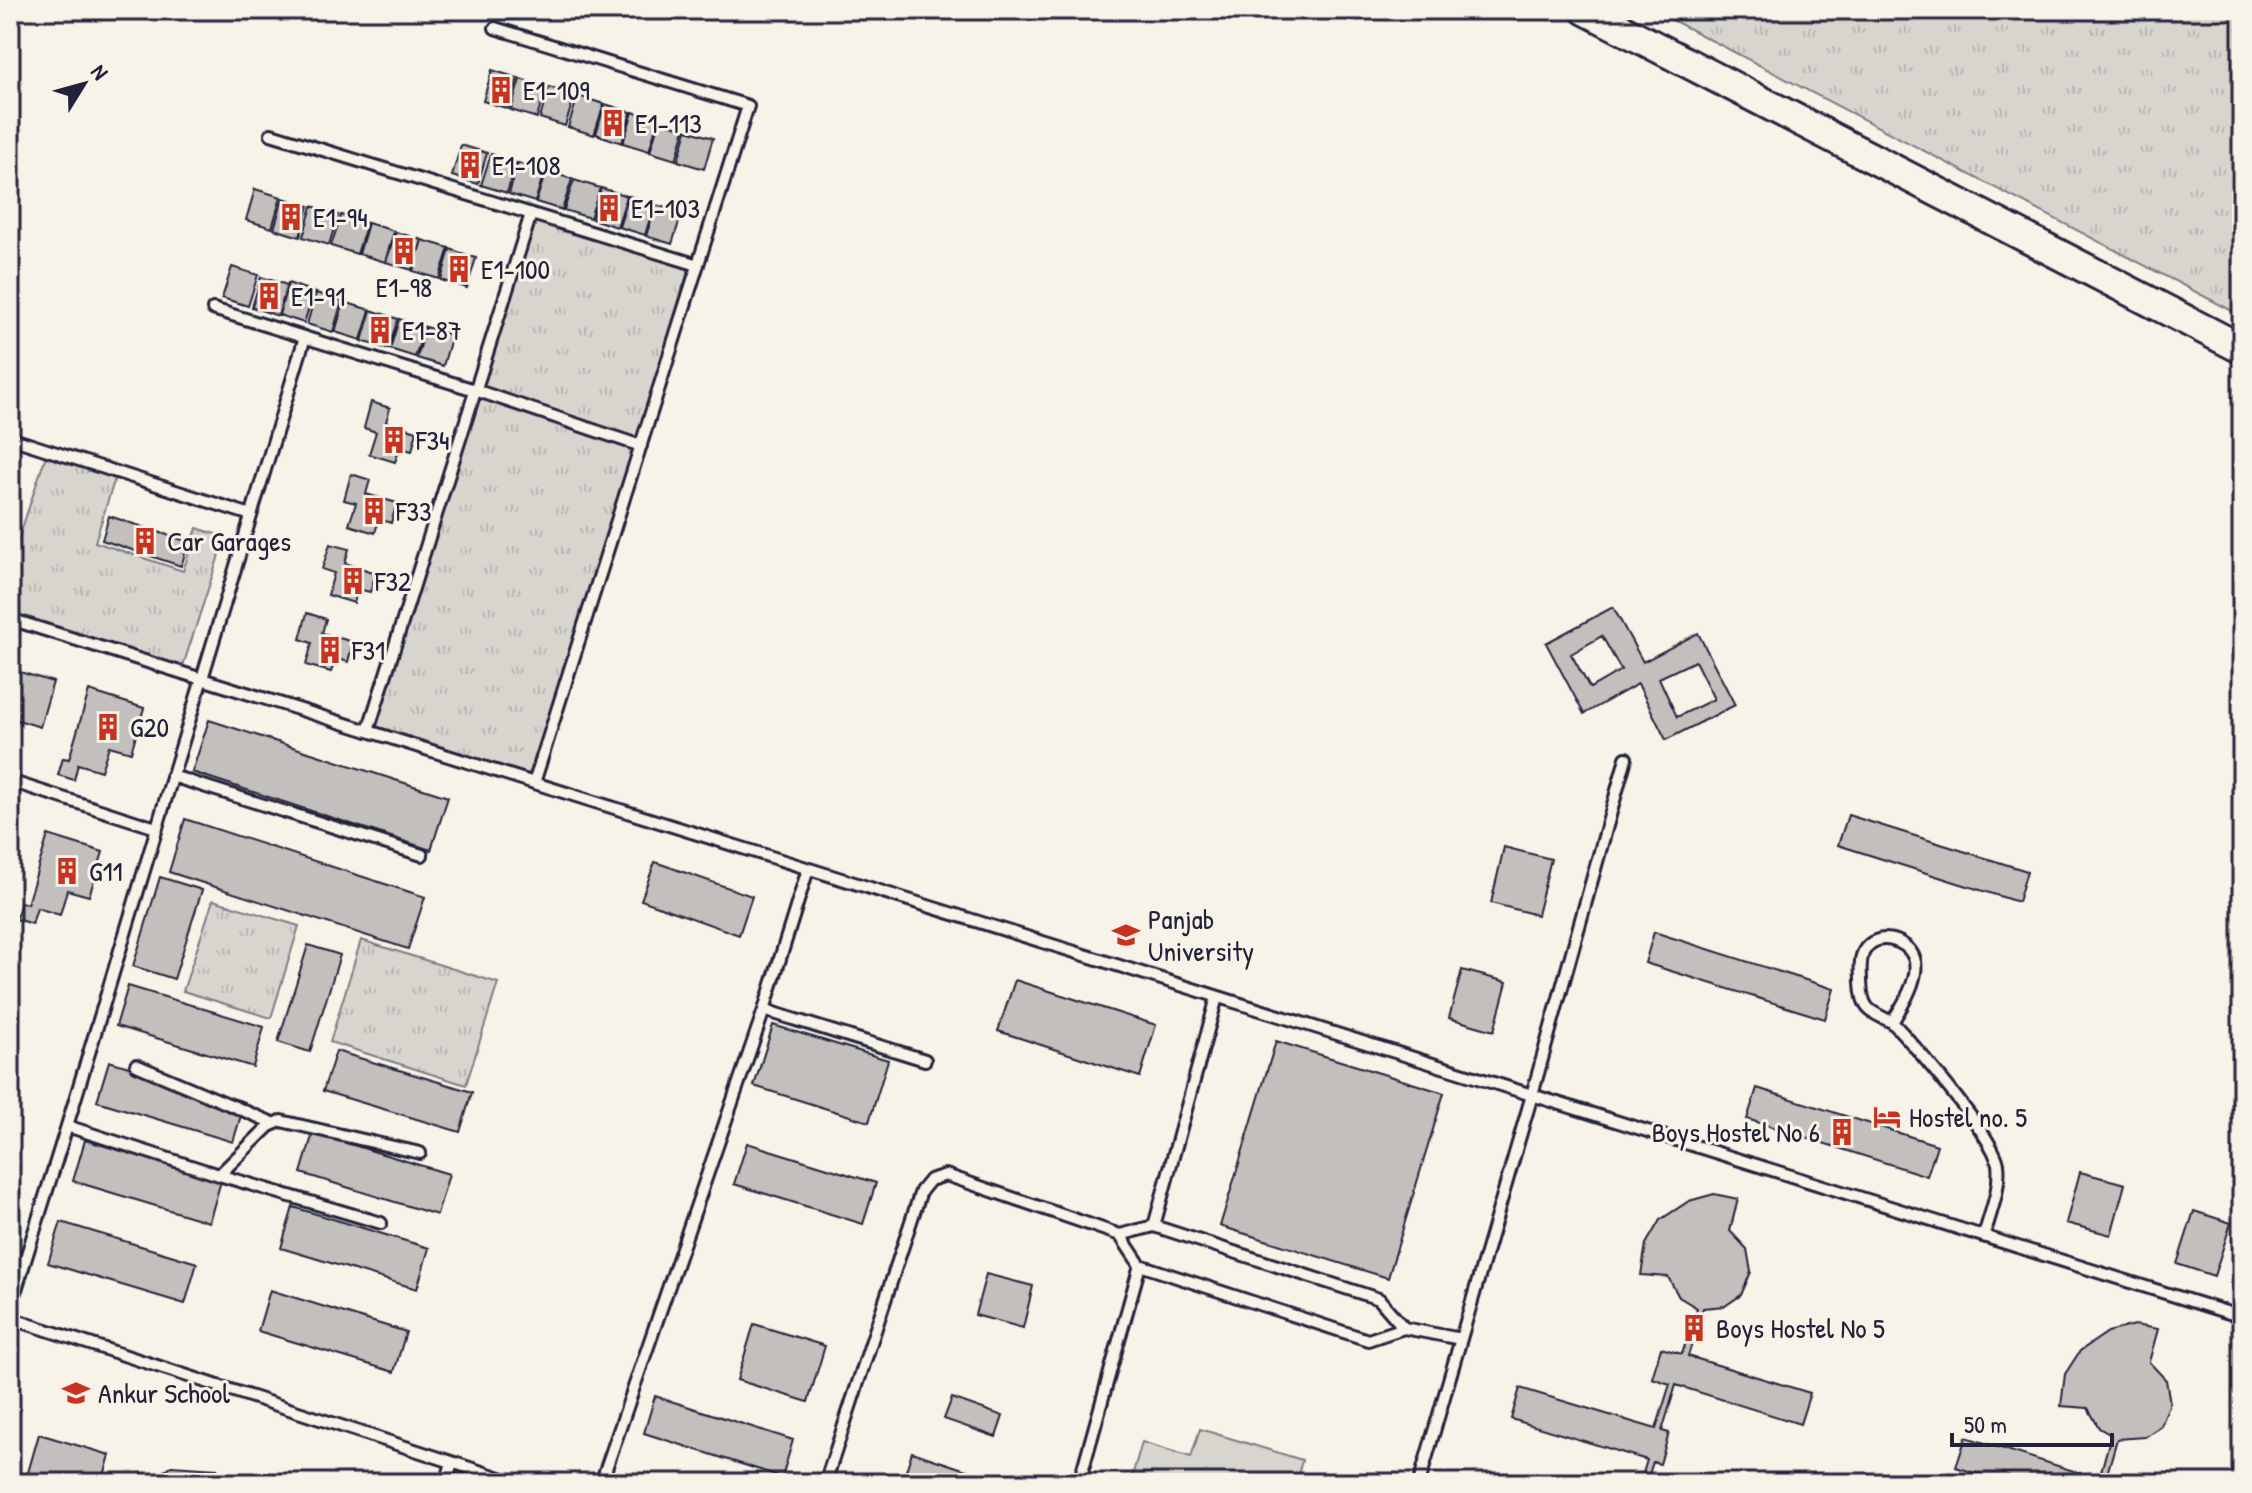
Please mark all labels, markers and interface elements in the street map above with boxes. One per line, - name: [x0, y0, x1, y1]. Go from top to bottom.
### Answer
- north arrow: [44, 44, 124, 124]
- text: N: [84, 58, 116, 86]
- place label: E1-109: [523, 71, 590, 109]
- building icon: E1-109: [486, 75, 516, 105]
- place label: E1-113: [635, 104, 702, 142]
- building icon: E1-113: [598, 108, 628, 138]
- place label: E1-108: [492, 146, 561, 184]
- building icon: E1-108: [455, 150, 485, 180]
- place label: E1-103: [631, 189, 700, 227]
- building icon: E1-103: [594, 193, 624, 223]
- place label: E1-94: [313, 198, 368, 236]
- building icon: E1-94: [276, 202, 306, 232]
- building icon: E1-98: [389, 236, 419, 266]
- place label: E1-100: [481, 250, 550, 288]
- building icon: E1-100: [444, 254, 474, 284]
- place label: E1-98: [376, 268, 432, 306]
- place label: E1-91: [291, 277, 345, 315]
- building icon: E1-91: [254, 281, 284, 311]
- place label: E1-87: [402, 311, 462, 349]
- building icon: E1-87: [365, 315, 395, 345]
- place label: F34: [415, 421, 450, 459]
- building icon: F34: [379, 425, 409, 455]
- place label: F33: [395, 492, 432, 530]
- building icon: F33: [359, 496, 389, 526]
- place label: Car Garages: [167, 522, 291, 560]
- building icon: Car Garages: [130, 526, 160, 556]
- place label: F32: [374, 562, 411, 600]
- building icon: F32: [338, 566, 368, 596]
- place label: F31: [351, 631, 385, 669]
- building icon: F31: [315, 635, 345, 665]
- place label: G20: [130, 708, 169, 746]
- building icon: G20: [93, 712, 123, 742]
- place label: G11: [89, 852, 123, 890]
- building icon: G11: [52, 856, 82, 886]
- place label: Panjab University: [1148, 900, 1254, 970]
- school or university icon: Panjab University: [1111, 920, 1141, 950]
- place label: Hostel no. 5: [1909, 1098, 2027, 1136]
- hotel icon: Hostel no. 5: [1872, 1102, 1902, 1132]
- place label: Boys Hostel No 6: [1652, 1113, 1820, 1151]
- building icon: Boys Hostel No 6: [1827, 1117, 1857, 1147]
- place label: Boys Hostel No 5: [1716, 1309, 1885, 1347]
- building icon: Boys Hostel No 5: [1679, 1313, 1709, 1343]
- place label: Ankur School: [98, 1374, 230, 1412]
- school or university icon: Ankur School: [61, 1378, 91, 1408]
- scale bar: [1952, 1397, 2112, 1447]
- text: 50 m: [1964, 1408, 2007, 1440]

